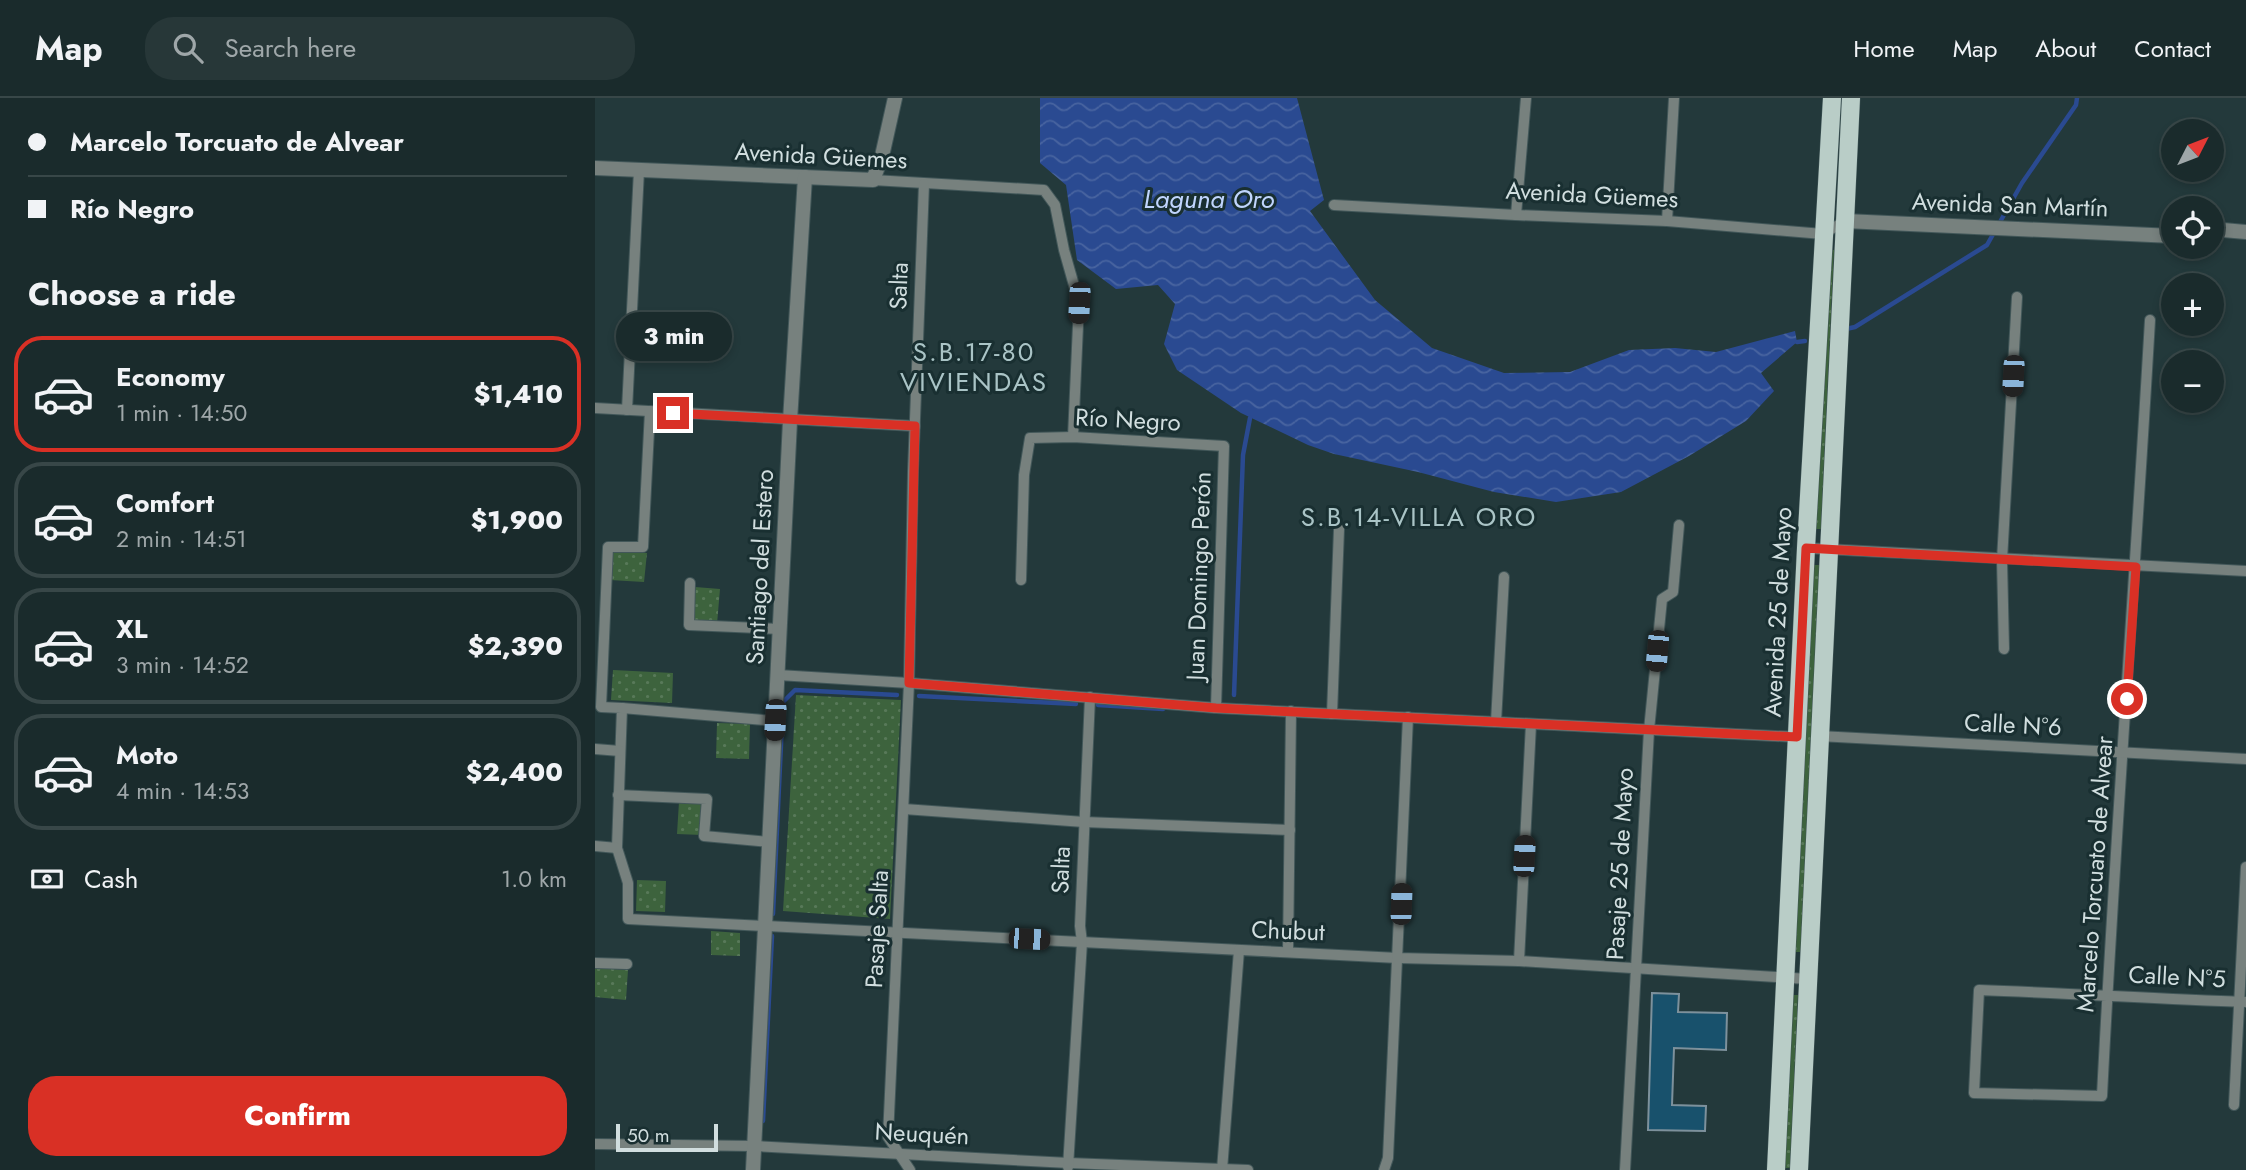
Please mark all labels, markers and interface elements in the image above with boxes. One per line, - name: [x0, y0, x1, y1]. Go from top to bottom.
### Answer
- search box: [145, 17, 635, 80]
- text: Map: [35, 25, 103, 72]
- icon: search: [169, 29, 207, 67]
- text: Search here: [225, 29, 356, 67]
- text: Home: [1853, 31, 1915, 66]
- text: Map: [1953, 31, 1997, 66]
- text: About: [2035, 31, 2096, 66]
- text: Contact: [2134, 31, 2211, 66]
- north arrow: [2161, 119, 2224, 182]
- map controls: [2161, 119, 2224, 413]
- text: Marcelo Torcuato de Alvear: [70, 123, 404, 161]
- street label: Avenida Güemes: [734, 134, 908, 177]
- street label: Avenida Güemes: [1505, 173, 1679, 216]
- water label: Laguna Oro: [1144, 180, 1275, 218]
- street label: Avenida San Martín: [1911, 184, 2109, 225]
- text: Río Negro: [70, 190, 194, 228]
- button: locate: [2161, 196, 2224, 259]
- street label: Salta: [880, 262, 917, 310]
- text: Choose a ride: [28, 271, 236, 317]
- button: +: [2161, 273, 2224, 336]
- car: [1068, 281, 1091, 325]
- callout: 3 min: [615, 312, 731, 360]
- text: 3 min: [644, 319, 704, 353]
- district label: S.B.17-80 VIVIENDAS: [900, 333, 1048, 401]
- button: −: [2161, 350, 2224, 413]
- car: [2002, 354, 2025, 398]
- text: Economy: [116, 358, 225, 396]
- icon: car: [32, 363, 95, 426]
- text: $1,410: [474, 375, 563, 413]
- text: 1 min · 14:50: [116, 396, 247, 430]
- route end: [657, 397, 689, 429]
- street label: Río Negro: [1074, 399, 1182, 440]
- street label: Santiago del Estero: [737, 468, 782, 666]
- street label: Juan Domingo Perón: [1177, 471, 1220, 684]
- text: Comfort: [116, 484, 214, 522]
- icon: car: [32, 489, 95, 552]
- district label: S.B.14-VILLA ORO: [1301, 498, 1537, 536]
- text: $1,900: [471, 501, 563, 539]
- street label: Avenida 25 de Mayo: [1755, 506, 1800, 718]
- text: 2 min · 14:51: [116, 522, 247, 556]
- text: XL: [116, 610, 148, 648]
- icon: car: [32, 615, 95, 678]
- text: $2,390: [468, 627, 563, 665]
- car: [1645, 629, 1670, 673]
- text: 3 min · 14:52: [116, 648, 249, 682]
- route start: [2111, 683, 2143, 715]
- car: [764, 698, 787, 742]
- street label: Calle N°6: [1963, 704, 2063, 745]
- street label: Marcelo Torcuato de Alvear: [2067, 734, 2122, 1013]
- text: Moto: [116, 736, 178, 774]
- icon: car: [32, 741, 95, 804]
- text: $2,400: [466, 753, 563, 791]
- street label: Pasaje 25 de Mayo: [1597, 767, 1642, 961]
- text: 4 min · 14:53: [116, 774, 249, 808]
- car: [1513, 834, 1536, 878]
- street label: Salta: [1042, 846, 1079, 894]
- icon: cash: [28, 860, 66, 898]
- text: Cash: [84, 860, 138, 898]
- text: 1.0 km: [501, 862, 567, 896]
- street label: Pasaje Salta: [856, 869, 897, 989]
- car: [1390, 883, 1413, 925]
- street label: Chubut: [1251, 912, 1326, 949]
- car: [1008, 927, 1051, 951]
- street label: Calle N°5: [2127, 956, 2227, 997]
- button: Confirm: [28, 1076, 567, 1156]
- street label: Neuquén: [874, 1114, 970, 1153]
- scale bar: [616, 1121, 717, 1153]
- text: 50 m: [627, 1122, 670, 1149]

